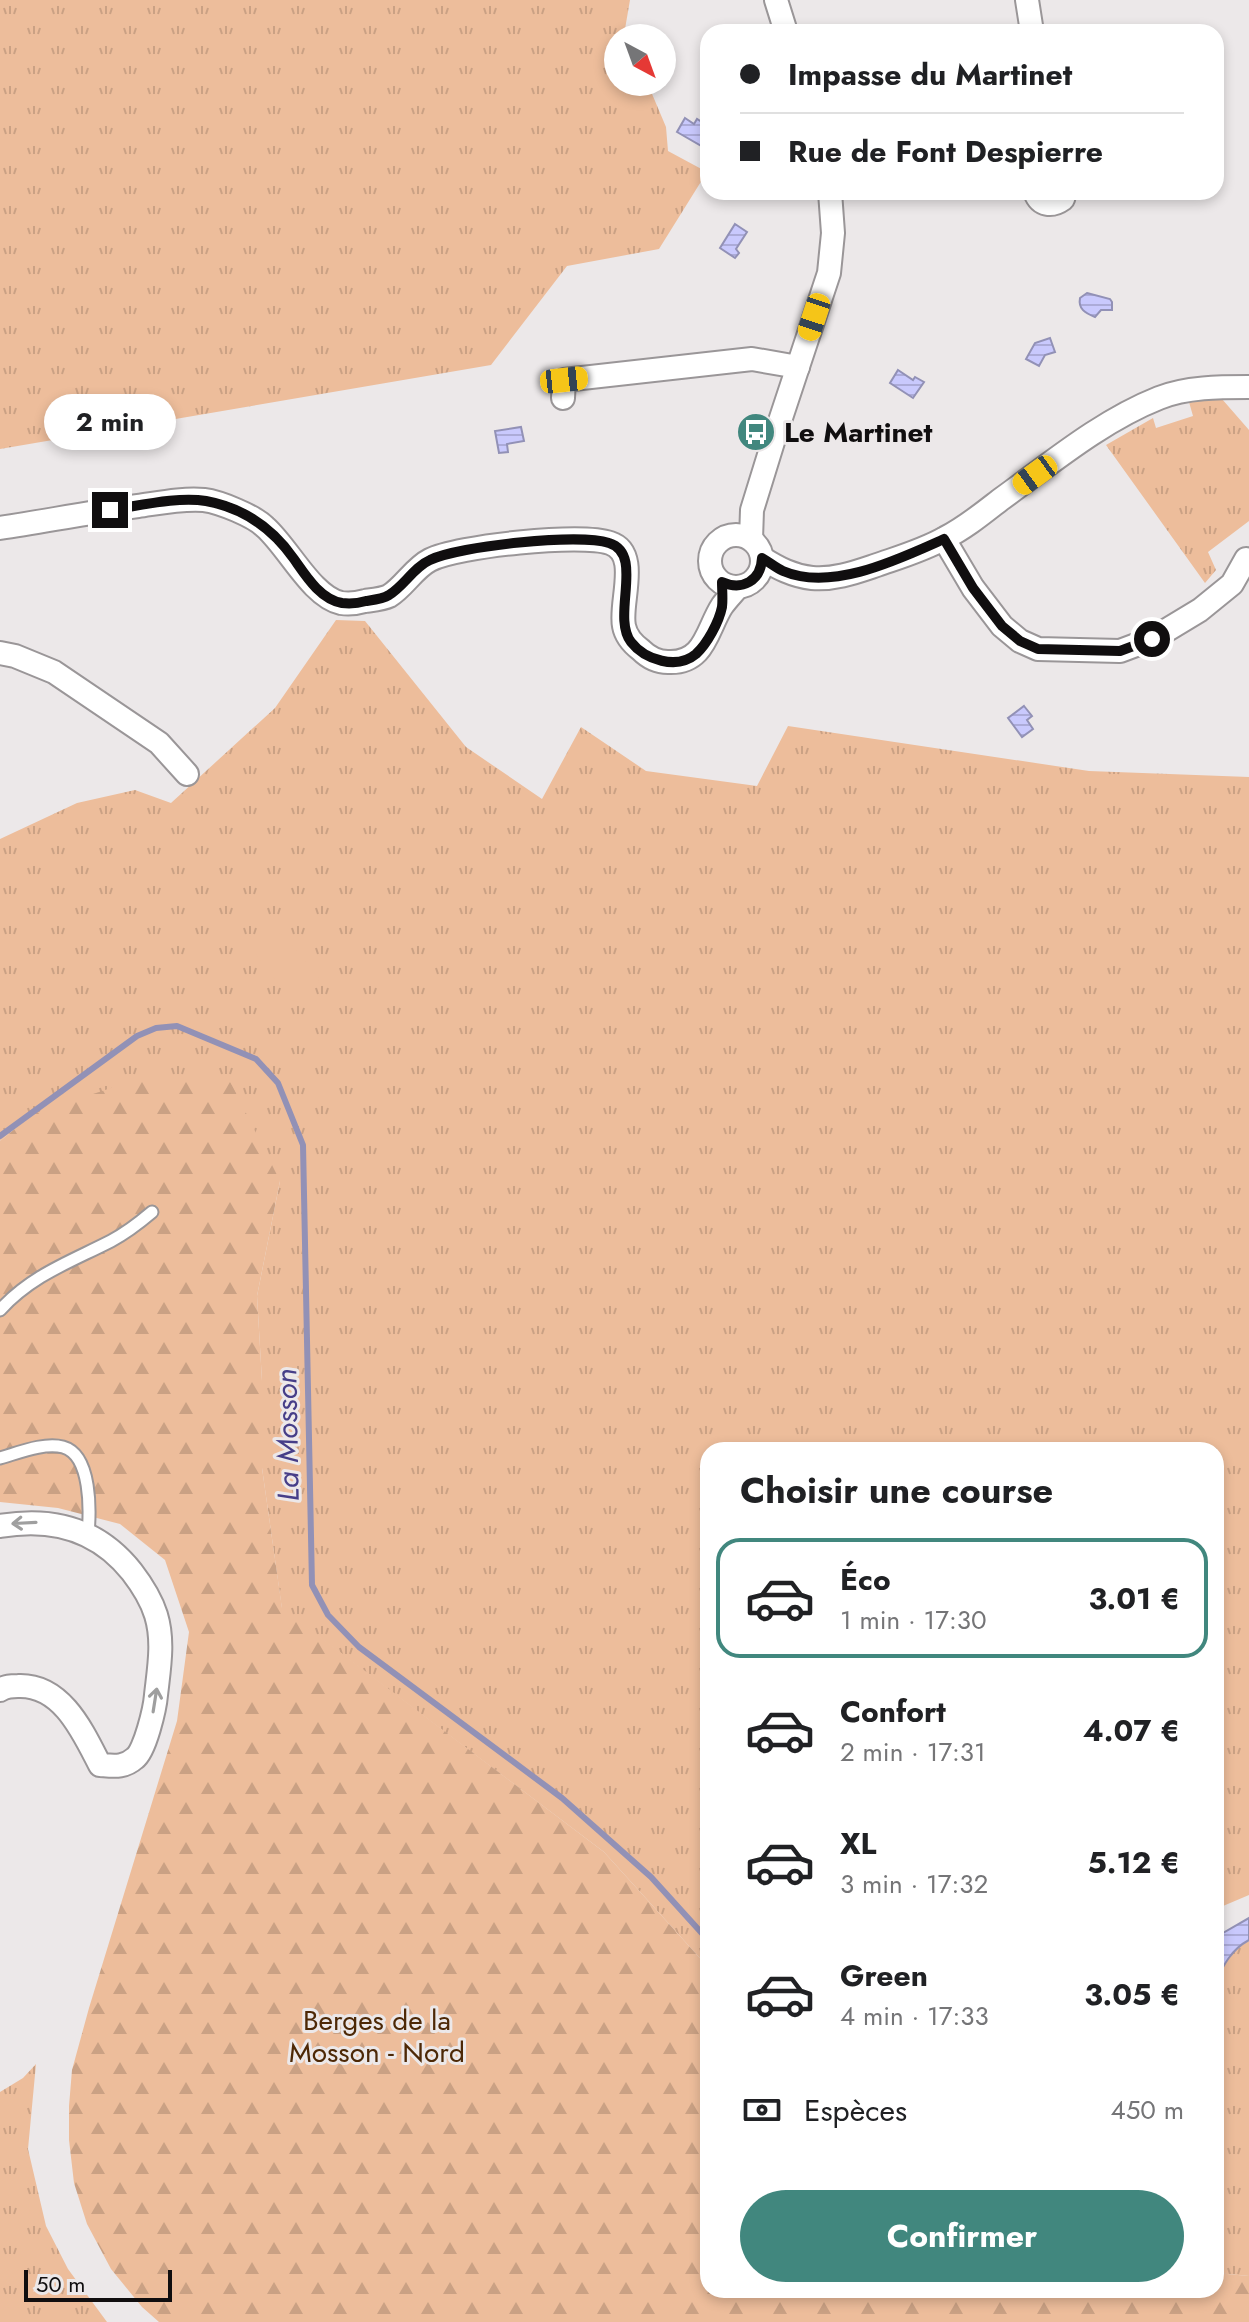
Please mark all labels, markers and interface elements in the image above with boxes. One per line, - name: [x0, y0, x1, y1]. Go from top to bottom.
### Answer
- north arrow: [604, 24, 676, 96]
- map controls: [604, 24, 676, 96]
- text: Impasse du Martinet: [788, 53, 1072, 96]
- text: Rue de Font Despierre: [788, 130, 1103, 173]
- car: [795, 290, 833, 344]
- car: [539, 366, 589, 394]
- callout: 2 min: [44, 394, 176, 450]
- text: 2 min: [76, 403, 144, 441]
- bus stop icon: Le Martinet: [735, 411, 777, 453]
- place label: Le Martinet: [784, 412, 933, 453]
- car: [1009, 451, 1061, 499]
- route end: [92, 492, 128, 528]
- route start: [1134, 621, 1170, 657]
- water label: La Mosson: [264, 1368, 310, 1502]
- text: Choisir une course: [740, 1464, 1053, 1516]
- one-way arrow: [11, 1516, 38, 1531]
- text: Éco: [840, 1558, 891, 1601]
- icon: car: [744, 1562, 816, 1634]
- text: 3.01 €: [1088, 1577, 1180, 1620]
- text: 1 min · 17:30: [840, 1601, 987, 1639]
- one-way arrow: [148, 1688, 163, 1713]
- text: Confort: [840, 1690, 946, 1733]
- icon: car: [744, 1694, 816, 1766]
- text: 4.07 €: [1083, 1709, 1180, 1752]
- text: 2 min · 17:31: [840, 1733, 986, 1771]
- text: XL: [840, 1822, 876, 1865]
- icon: car: [744, 1826, 816, 1898]
- text: 5.12 €: [1087, 1841, 1180, 1884]
- text: 3 min · 17:32: [840, 1865, 988, 1903]
- text: Green: [840, 1954, 928, 1997]
- icon: car: [744, 1958, 816, 2030]
- text: 3.05 €: [1084, 1973, 1180, 2016]
- text: 4 min · 17:33: [840, 1997, 989, 2035]
- park label: Berges de la Mosson - Nord: [289, 2000, 465, 2073]
- icon: cash: [740, 2088, 784, 2132]
- text: Espèces: [804, 2089, 907, 2132]
- text: 450 m: [1110, 2091, 1184, 2129]
- button: Confirmer: [740, 2190, 1184, 2282]
- scale bar: [24, 2266, 172, 2302]
- text: 50 m: [36, 2268, 85, 2300]

